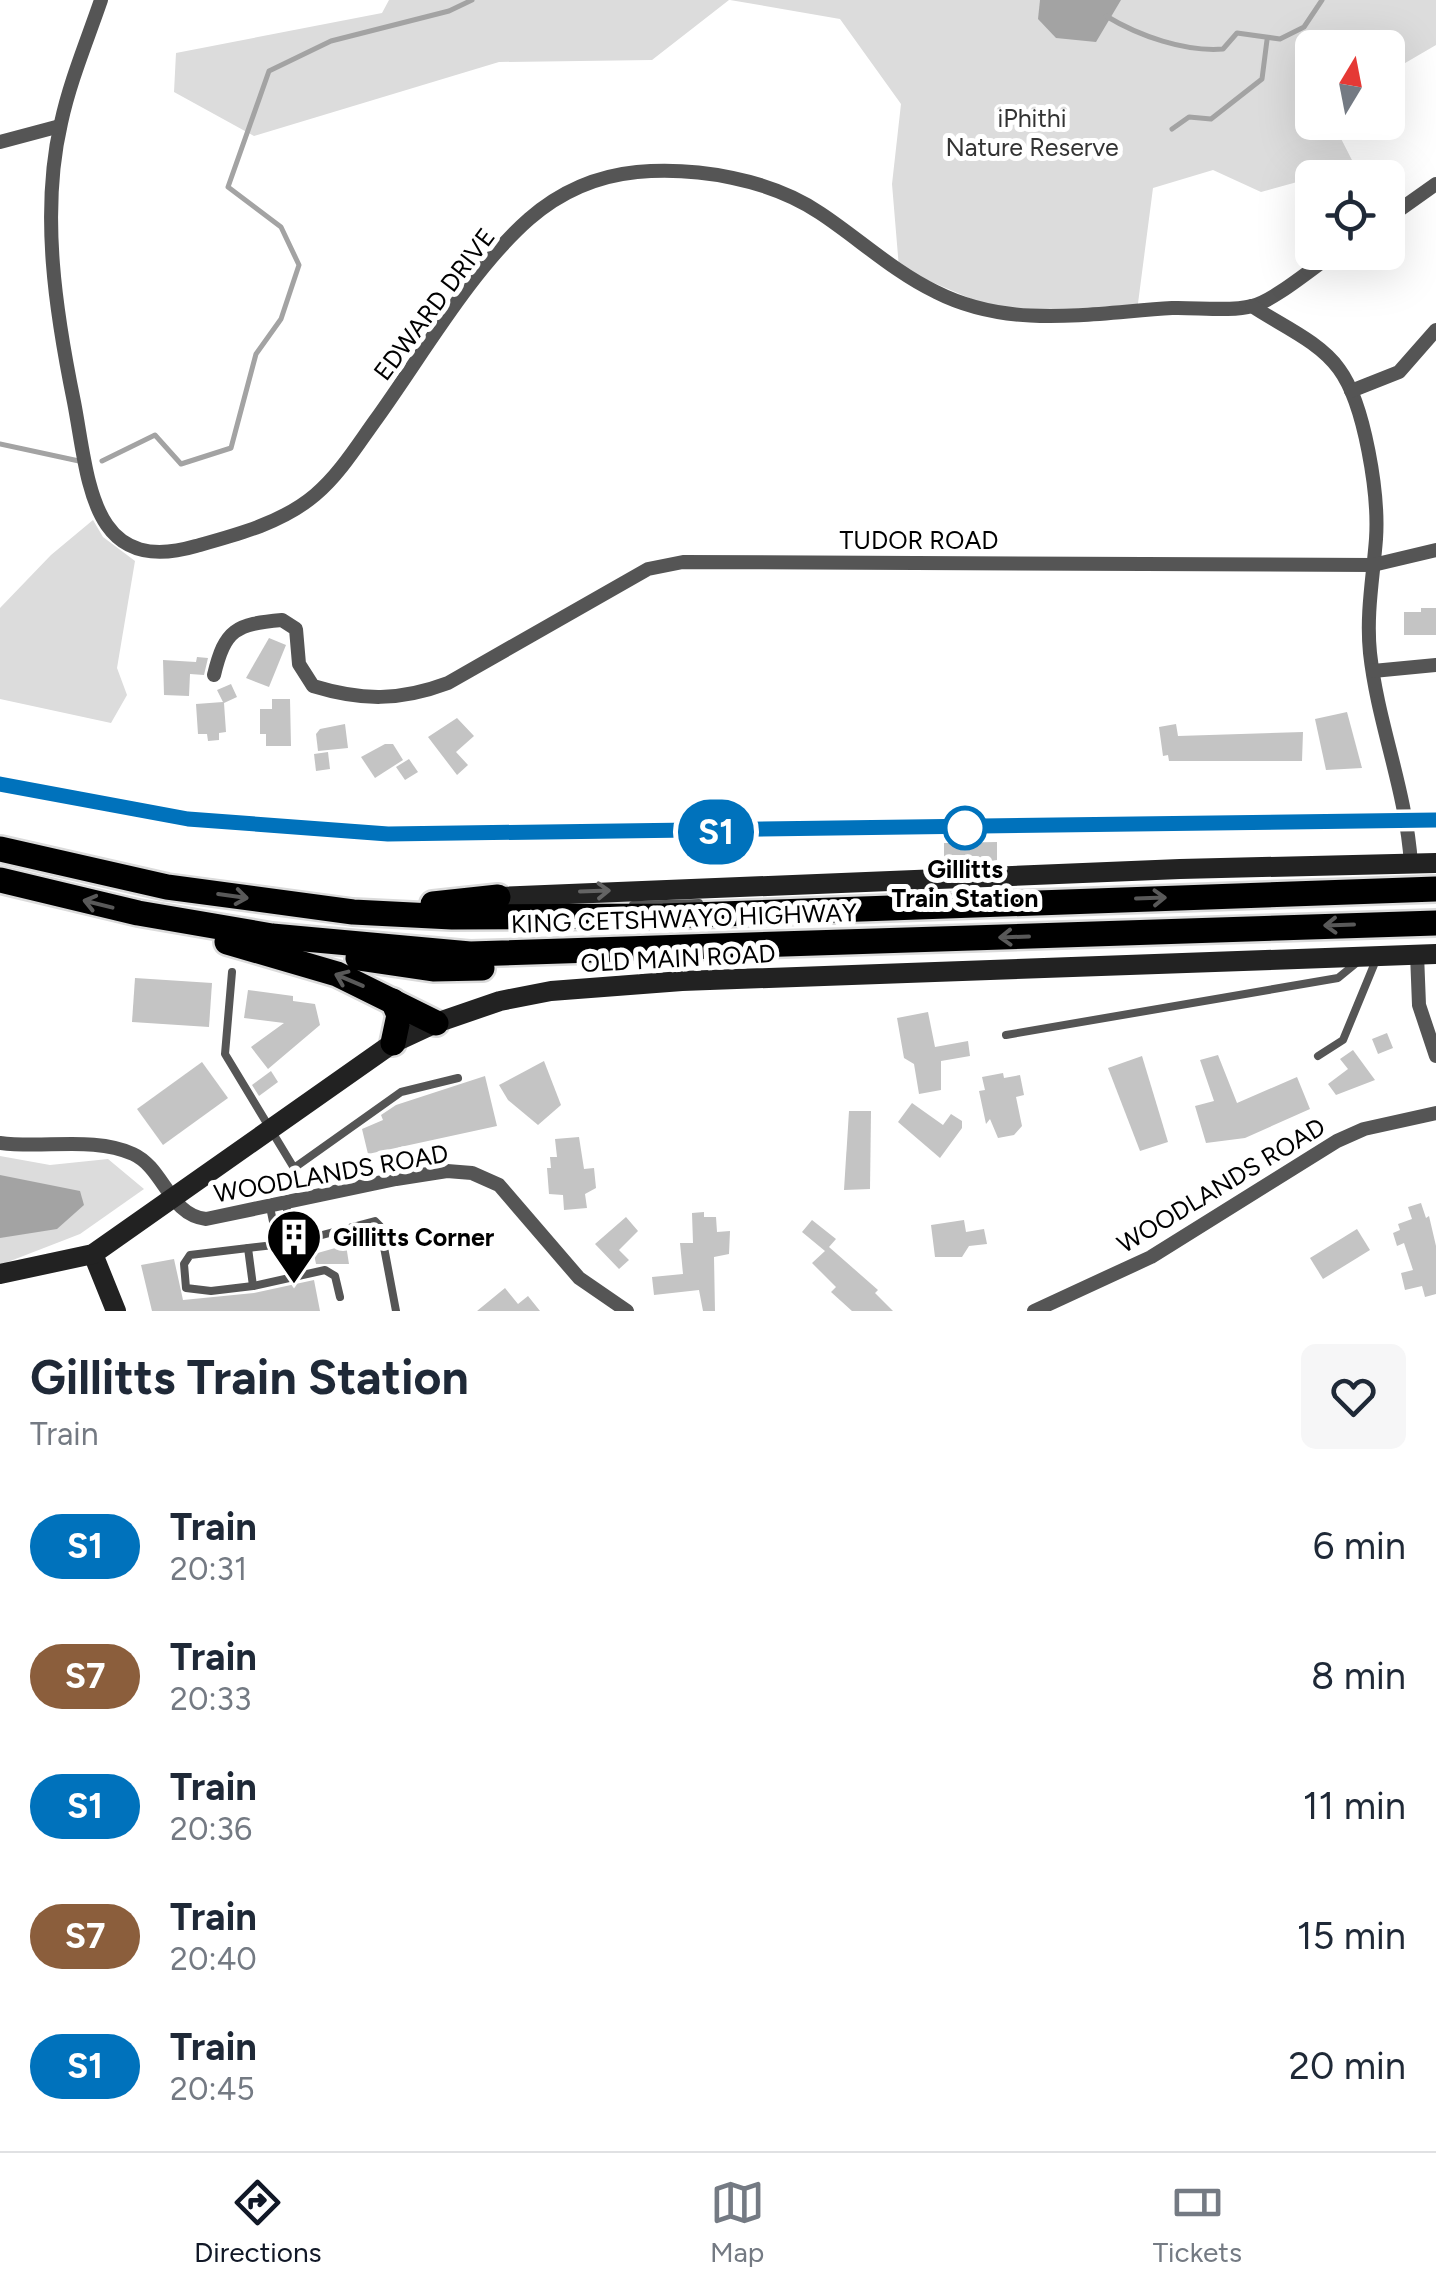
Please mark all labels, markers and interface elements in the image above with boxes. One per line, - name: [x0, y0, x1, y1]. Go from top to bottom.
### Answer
- north arrow: [1295, 30, 1405, 140]
- map controls: [1295, 30, 1405, 270]
- park label: iPhithi Nature Reserve: [945, 103, 1119, 162]
- button: locate: [1295, 160, 1405, 270]
- street label: EDWARD DRIVE: [367, 222, 501, 386]
- street label: TUDOR ROAD: [839, 525, 999, 555]
- line badge: S1: [671, 800, 761, 864]
- marker: Gillitts Train Station: [944, 807, 986, 849]
- text: S1: [698, 811, 734, 853]
- place label: Gillitts Train Station: [892, 854, 1038, 913]
- one-way arrow: [579, 881, 611, 900]
- one-way arrow: [216, 888, 248, 906]
- one-way arrow: [1135, 888, 1167, 907]
- one-way arrow: [83, 894, 115, 912]
- street label: KING CETSHWAYO HIGHWAY: [511, 897, 857, 939]
- one-way arrow: [1323, 915, 1355, 934]
- one-way arrow: [998, 928, 1030, 947]
- street label: OLD MAIN ROAD: [580, 938, 776, 978]
- one-way arrow: [334, 970, 365, 988]
- street label: WOODLANDS ROAD: [1112, 1111, 1330, 1259]
- street label: WOODLANDS ROAD: [212, 1138, 450, 1208]
- building icon: Gillitts Corner: [264, 1207, 324, 1286]
- place label: Gillitts Corner: [333, 1222, 495, 1252]
- button: heart: [1301, 1344, 1406, 1449]
- text: Gillitts Train Station: [30, 1348, 469, 1406]
- text: Train: [30, 1415, 99, 1453]
- text: Train: [170, 1504, 257, 1550]
- text: 6 min: [1313, 1523, 1406, 1569]
- text: S1: [67, 1525, 103, 1567]
- text: 20:31: [170, 1550, 247, 1588]
- text: Train: [170, 1634, 257, 1680]
- text: 8 min: [1311, 1653, 1406, 1699]
- text: S7: [65, 1655, 105, 1697]
- text: 20:33: [170, 1680, 251, 1718]
- text: Train: [170, 1764, 257, 1810]
- text: 11 min: [1303, 1783, 1406, 1829]
- text: S1: [67, 1785, 103, 1827]
- text: 20:36: [170, 1810, 252, 1848]
- text: Train: [170, 1894, 257, 1940]
- text: 15 min: [1297, 1913, 1406, 1959]
- text: S7: [65, 1915, 105, 1957]
- text: 20:40: [170, 1940, 257, 1978]
- text: Train: [170, 2024, 257, 2070]
- text: 20 min: [1289, 2043, 1406, 2089]
- text: S1: [67, 2045, 103, 2087]
- text: 20:45: [170, 2070, 255, 2108]
- tab: Directions: [194, 2175, 322, 2269]
- tab: Map: [710, 2175, 765, 2269]
- tab: Tickets: [1153, 2175, 1242, 2269]

